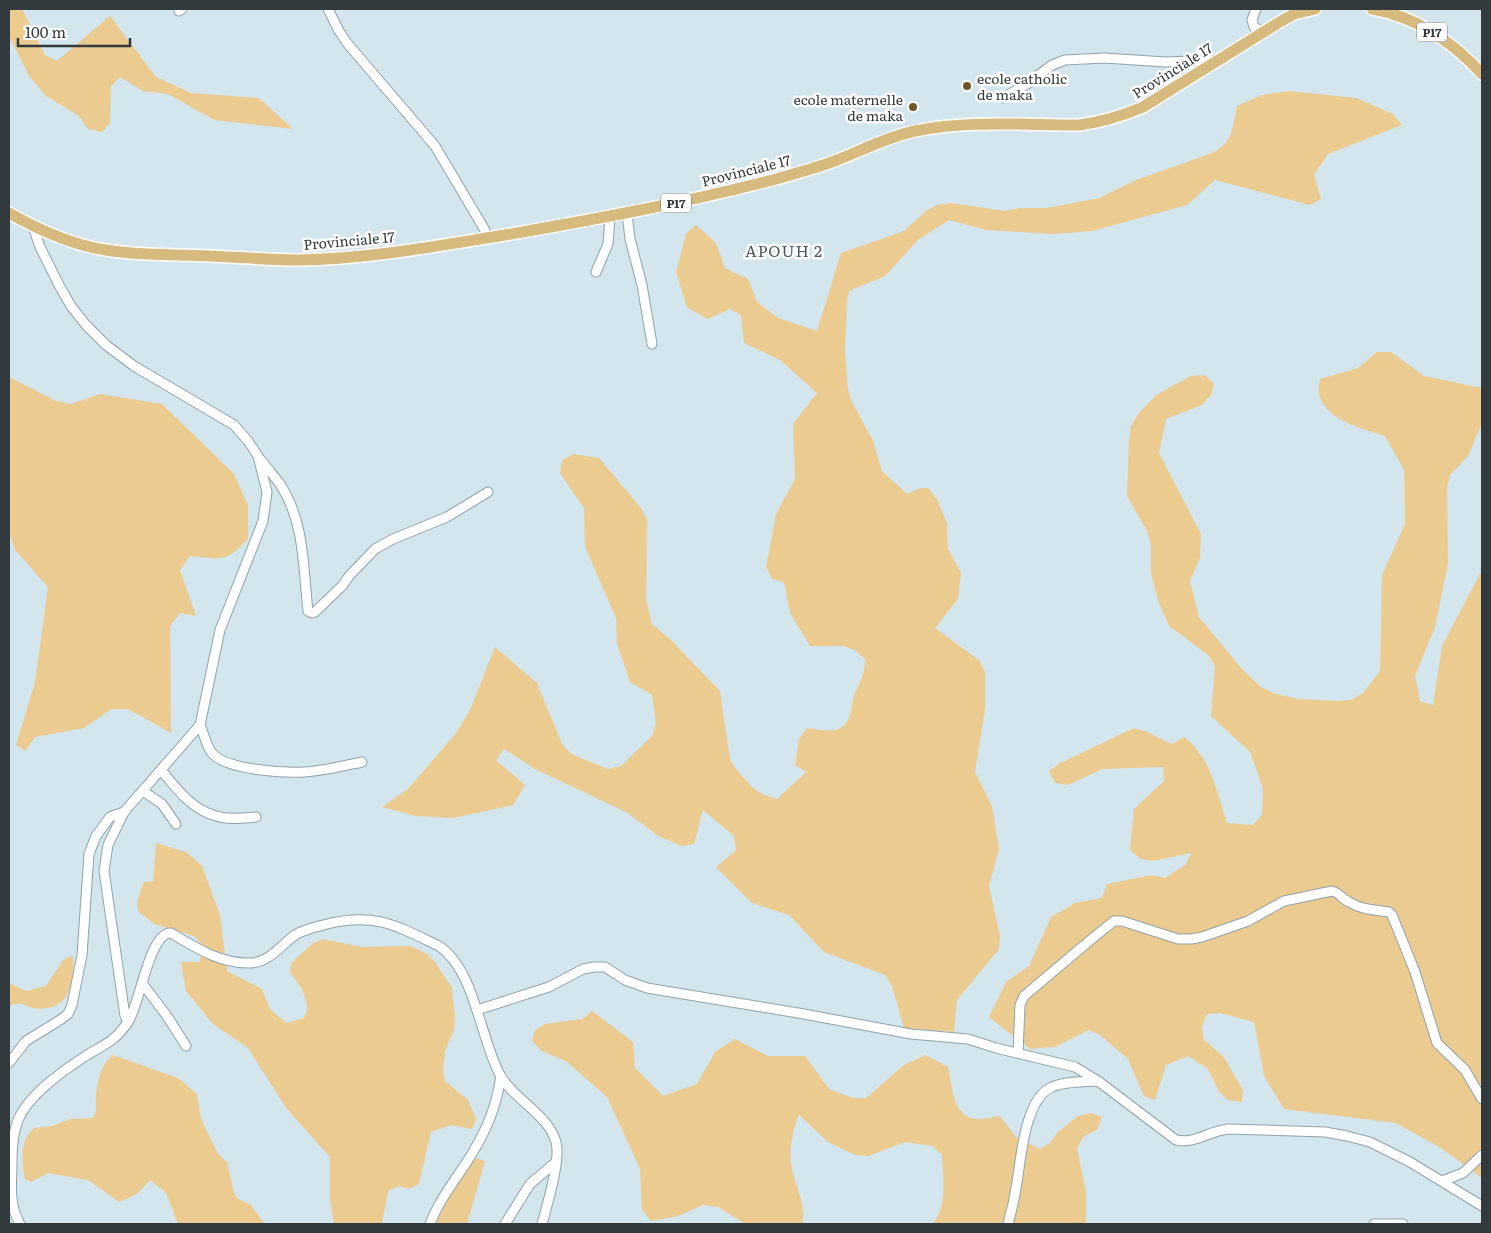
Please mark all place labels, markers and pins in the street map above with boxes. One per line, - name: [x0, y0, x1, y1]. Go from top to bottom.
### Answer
- place label: ecole catholic de maka: [977, 68, 1067, 104]
- marker: ecole catholic de maka: [961, 80, 973, 92]
- place label: ecole maternelle de maka: [793, 89, 903, 125]
- marker: ecole maternelle de maka: [907, 101, 919, 113]

